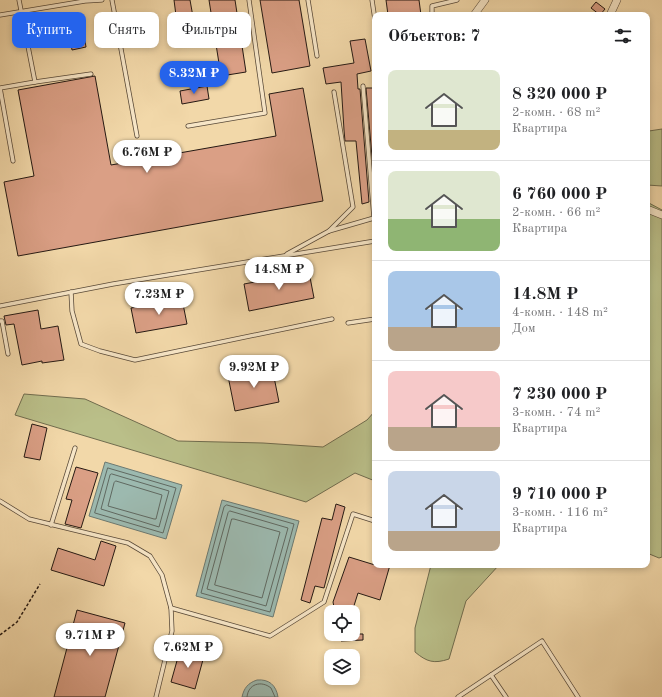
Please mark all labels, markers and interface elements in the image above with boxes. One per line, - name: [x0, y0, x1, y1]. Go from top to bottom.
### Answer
- chip: Купить: [12, 12, 86, 48]
- chip: Снять: [94, 12, 159, 48]
- chip: Фильтры: [167, 12, 251, 48]
- icon: filters: [612, 25, 634, 47]
- text: Объектов: 7: [388, 28, 480, 45]
- pin: 8.32M ₽: [157, 61, 231, 95]
- text: 8.32M ₽: [169, 67, 219, 80]
- icon: home: [420, 86, 468, 134]
- text: 8 320 000 ₽: [512, 86, 607, 103]
- text: 2-комн. · 68 m²: [512, 106, 600, 119]
- text: Квартира: [512, 122, 567, 135]
- pin: 6.76M ₽: [110, 140, 184, 174]
- text: 6.76M ₽: [122, 146, 172, 159]
- text: 6 760 000 ₽: [512, 186, 607, 203]
- icon: home: [420, 187, 468, 235]
- text: 2-комн. · 66 m²: [512, 206, 600, 219]
- text: Квартира: [512, 222, 567, 235]
- pin: 14.8M ₽: [242, 257, 316, 291]
- text: 14.8M ₽: [254, 263, 304, 276]
- pin: 7.23M ₽: [122, 282, 196, 316]
- text: 14.8M ₽: [512, 286, 578, 303]
- icon: home: [420, 287, 468, 335]
- text: 7.23M ₽: [134, 288, 184, 301]
- text: 4-комн. · 148 m²: [512, 306, 608, 319]
- text: Дом: [512, 322, 536, 335]
- pin: 9.92M ₽: [217, 355, 291, 389]
- text: 9.92M ₽: [229, 361, 279, 374]
- text: 7 230 000 ₽: [512, 386, 607, 403]
- icon: home: [420, 387, 468, 435]
- text: 3-комн. · 74 m²: [512, 406, 600, 419]
- text: Квартира: [512, 422, 567, 435]
- text: 9 710 000 ₽: [512, 486, 607, 503]
- icon: home: [420, 487, 468, 535]
- text: 3-комн. · 116 m²: [512, 506, 608, 519]
- text: Квартира: [512, 522, 567, 535]
- map controls: [324, 605, 360, 685]
- button: locate: [324, 605, 360, 641]
- pin: 9.71M ₽: [53, 623, 127, 657]
- text: 9.71M ₽: [65, 629, 115, 642]
- pin: 7.62M ₽: [151, 635, 225, 669]
- text: 7.62M ₽: [163, 641, 213, 654]
- button: layers: [324, 649, 360, 685]

